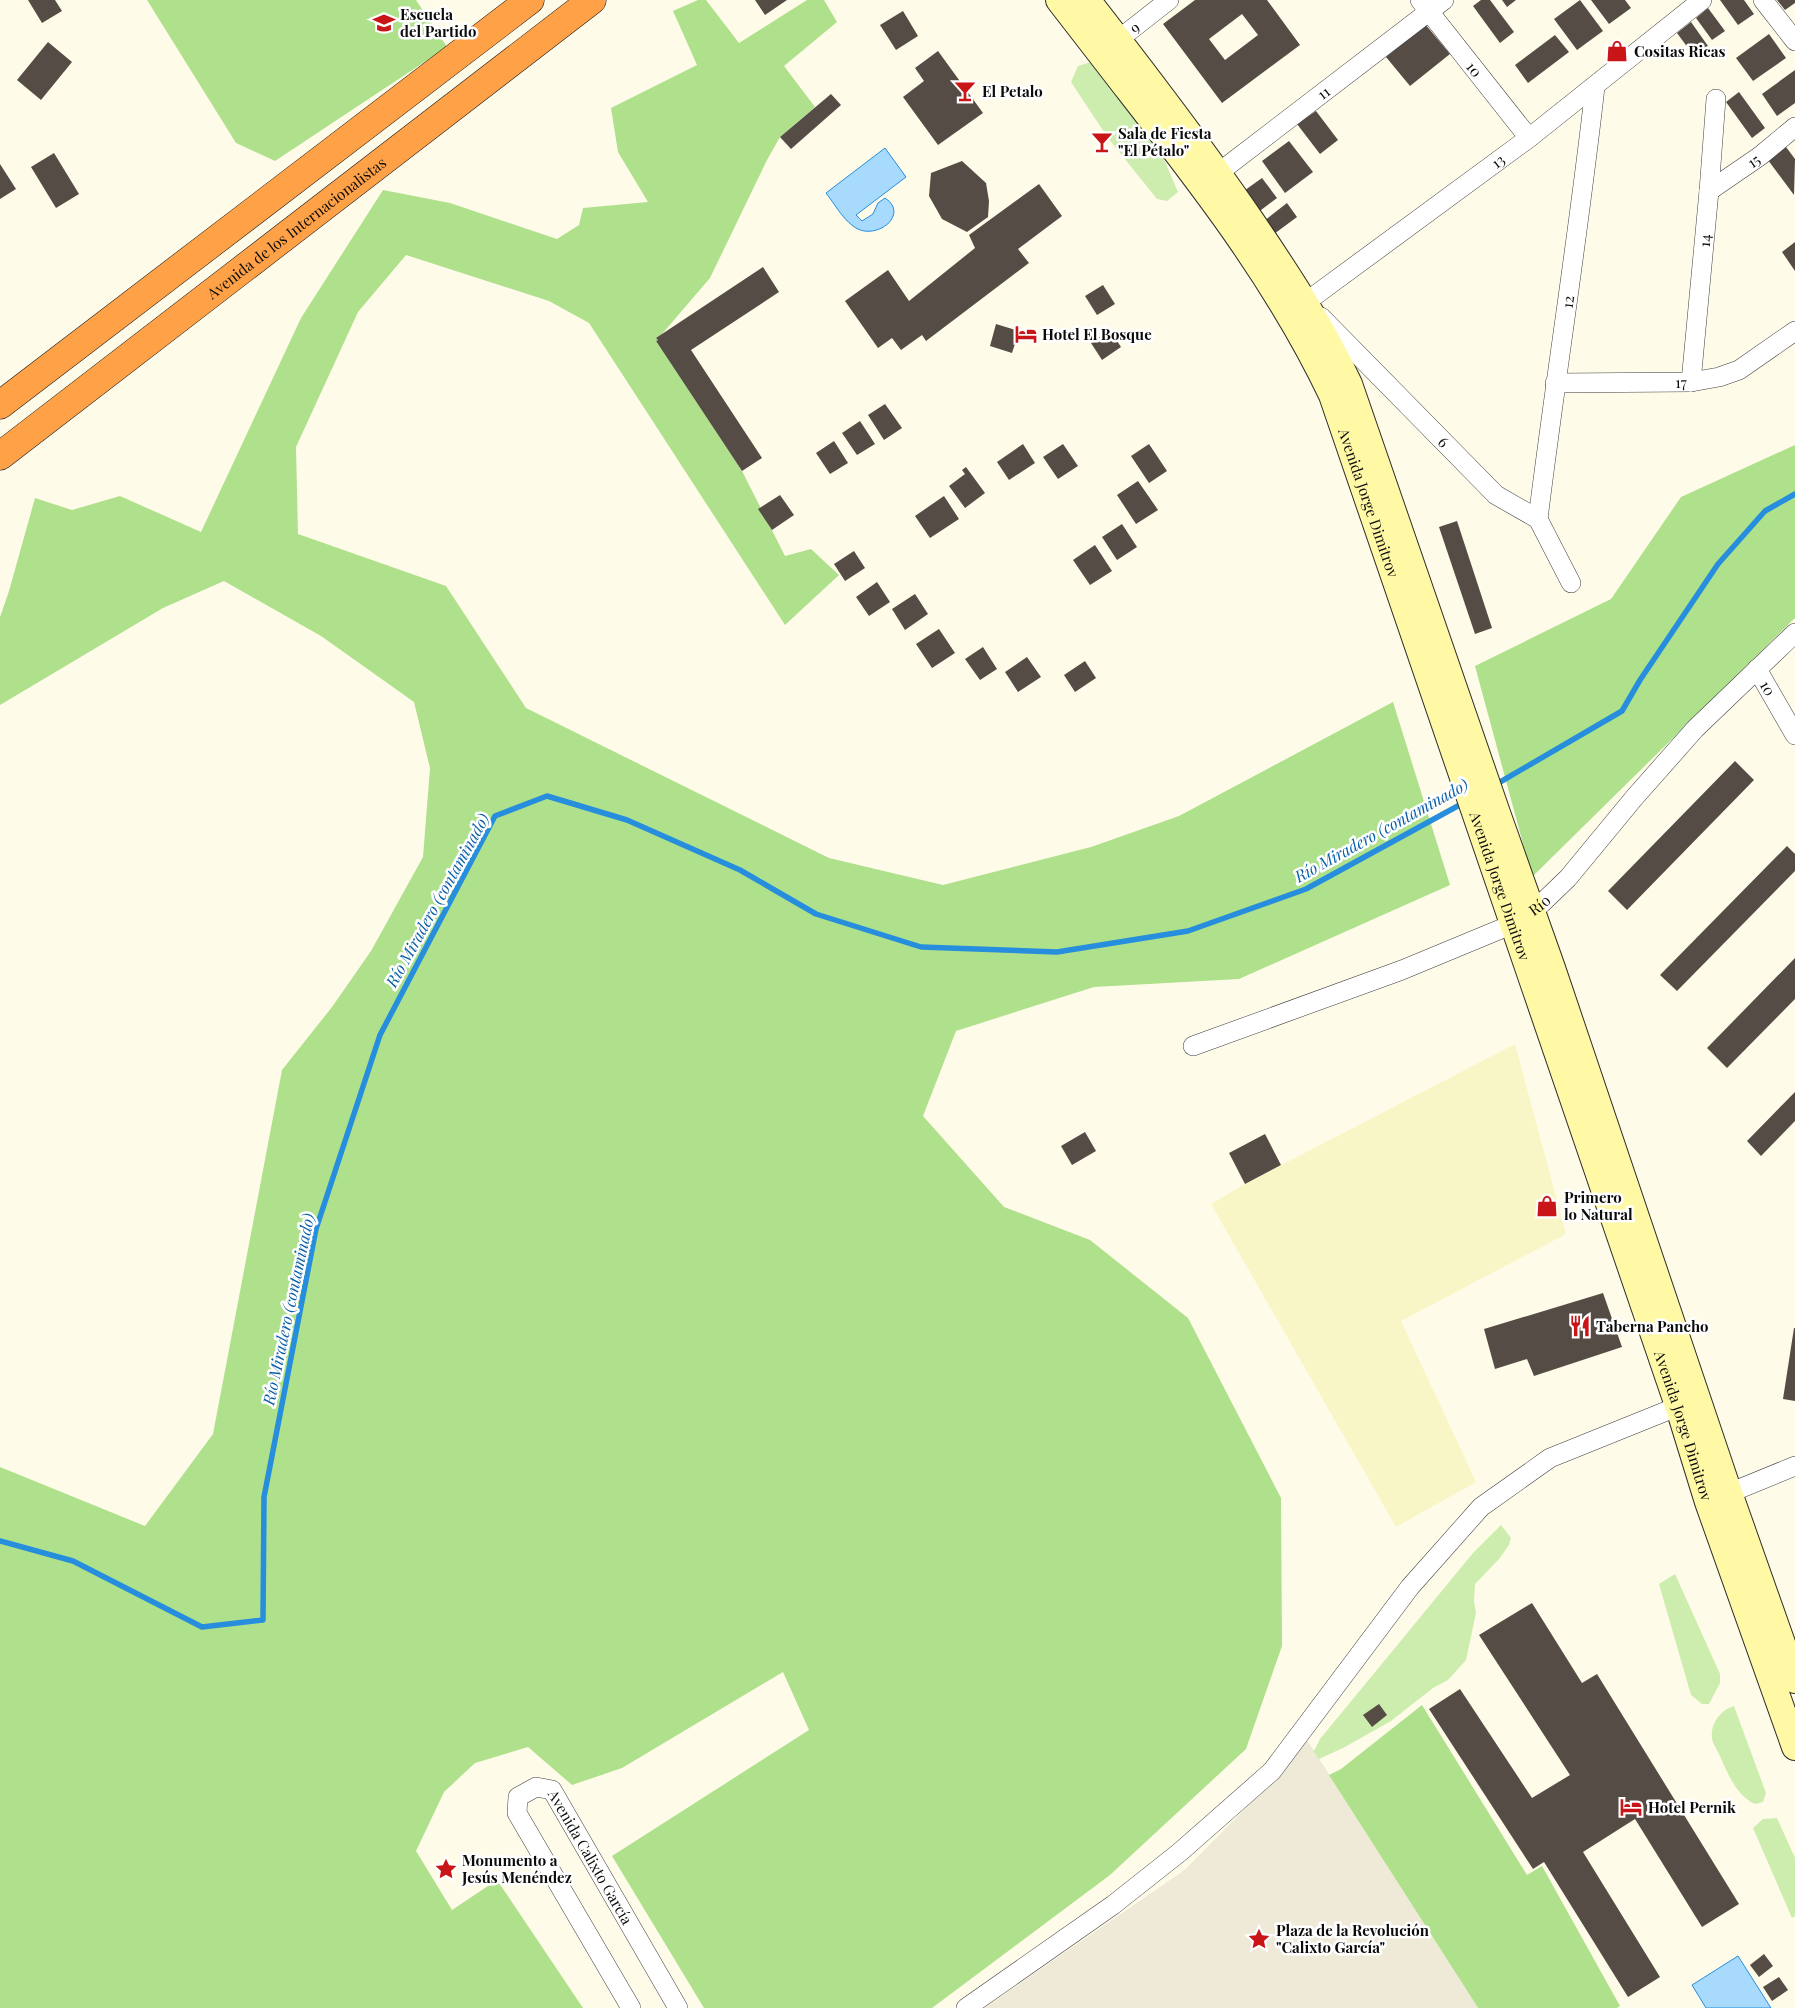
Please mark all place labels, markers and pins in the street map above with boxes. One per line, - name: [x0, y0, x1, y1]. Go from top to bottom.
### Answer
- place label: Escuela del Partido: [400, 4, 476, 41]
- school or university icon: Escuela del Partido: [371, 10, 397, 36]
- shop icon: Cositas Ricas: [1604, 38, 1630, 64]
- place label: Cositas Ricas: [1634, 41, 1725, 61]
- bar icon: El Petalo: [952, 78, 978, 104]
- place label: El Petalo: [982, 81, 1043, 101]
- place label: Sala de Fiesta "El Pétalo": [1118, 123, 1212, 160]
- bar icon: Sala de Fiesta "El Pétalo": [1089, 129, 1115, 155]
- hotel icon: Hotel El Bosque: [1013, 321, 1039, 347]
- place label: Hotel El Bosque: [1042, 324, 1152, 344]
- place label: Primero lo Natural: [1564, 1187, 1633, 1224]
- shop icon: Primero lo Natural: [1534, 1193, 1560, 1219]
- restaurant icon: Taberna Pancho: [1567, 1313, 1593, 1339]
- place label: Taberna Pancho: [1596, 1316, 1709, 1336]
- hotel icon: Hotel Pernik: [1618, 1794, 1644, 1820]
- place label: Hotel Pernik: [1648, 1797, 1736, 1817]
- place label: Monumento a Jesús Menéndez: [461, 1850, 572, 1887]
- place icon: Monumento a Jesús Menéndez: [433, 1856, 459, 1882]
- place label: Plaza de la Revolución "Calixto García": [1276, 1920, 1430, 1957]
- place icon: Plaza de la Revolución "Calixto García": [1246, 1926, 1272, 1952]

